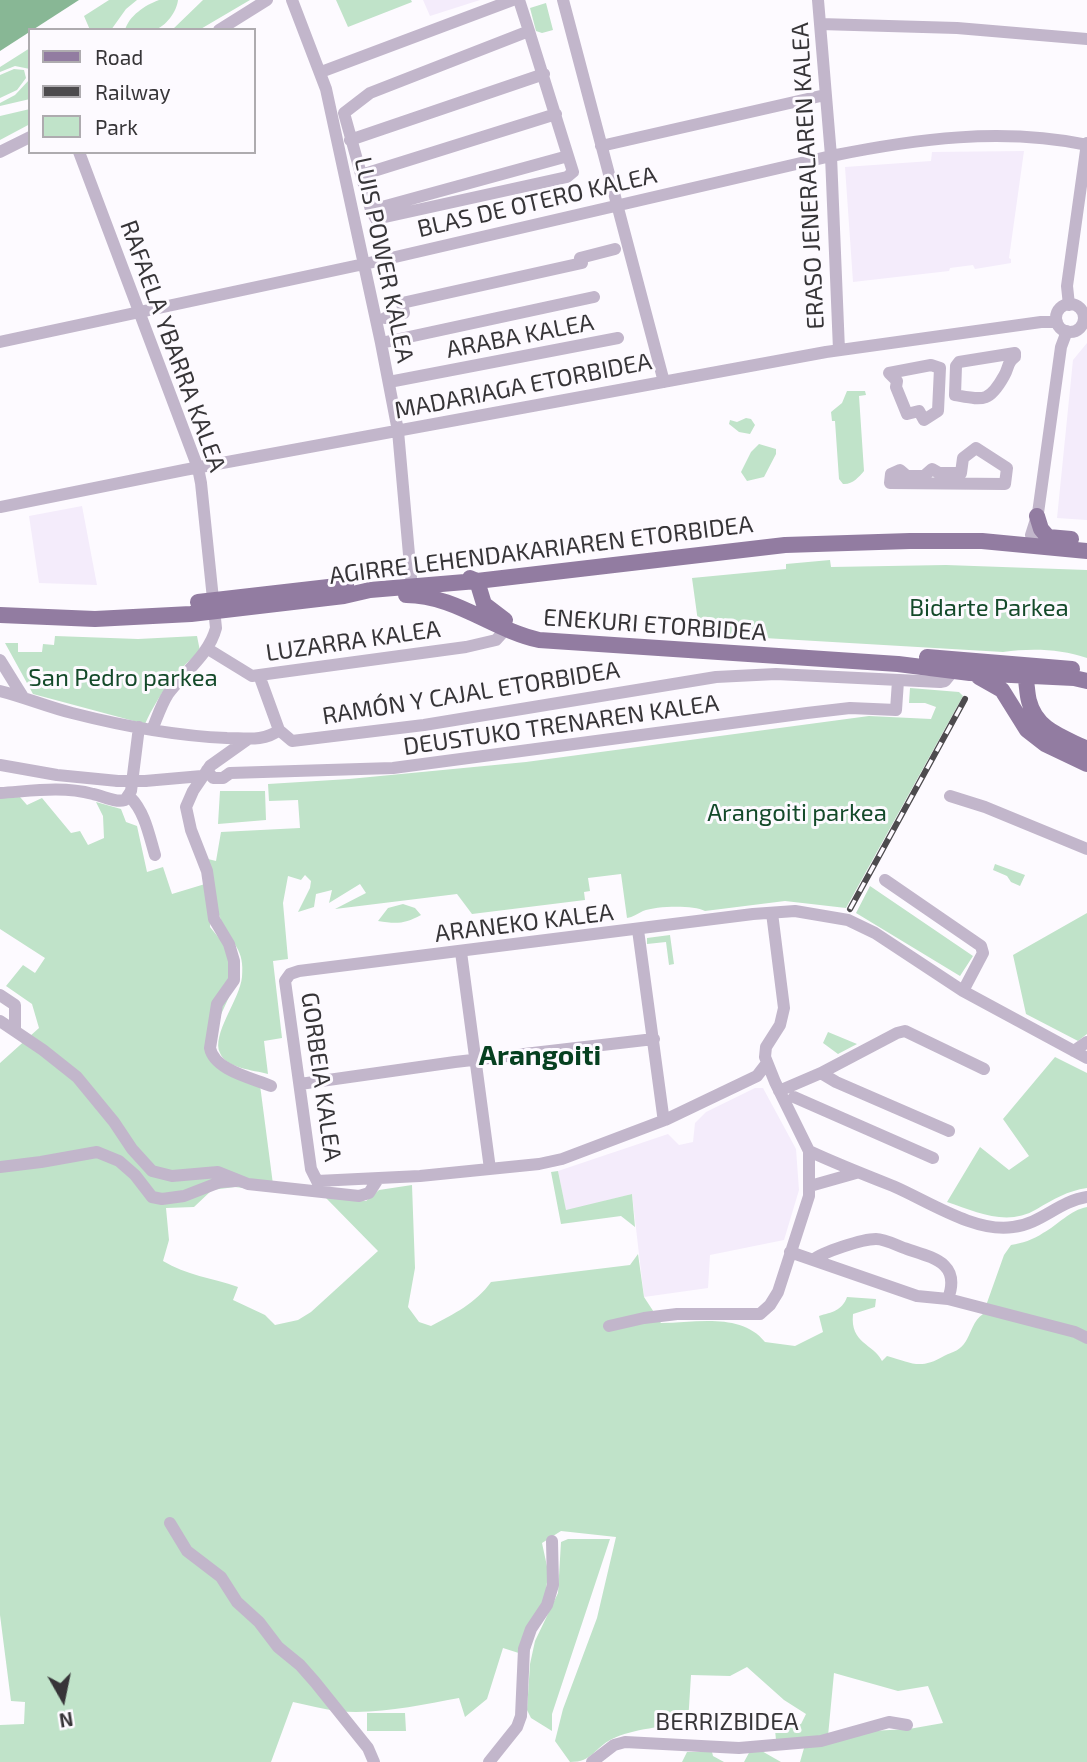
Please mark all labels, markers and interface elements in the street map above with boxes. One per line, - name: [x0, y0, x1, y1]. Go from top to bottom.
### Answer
- street label: ERASO JENERALAREN KALEA: [786, 22, 830, 330]
- legend: [28, 28, 256, 154]
- text: Road: [95, 44, 143, 69]
- text: Railway: [95, 79, 171, 104]
- text: Park: [95, 114, 138, 139]
- street label: LUIS POWER KALEA: [348, 155, 420, 365]
- street label: BLAS DE OTERO KALEA: [414, 160, 660, 244]
- street label: RAFAELA YBARRA KALEA: [114, 216, 232, 476]
- street label: ARABA KALEA: [444, 308, 596, 364]
- street label: MADARIAGA ETORBIDEA: [392, 347, 654, 425]
- street label: AGIRRE LEHENDAKARIAREN ETORBIDEA: [327, 510, 755, 590]
- park label: Bidarte Parkea: [909, 594, 1069, 622]
- street label: ENEKURI ETORBIDEA: [542, 603, 768, 647]
- street label: LUZARRA KALEA: [264, 614, 442, 668]
- street label: RAMÓN Y CAJAL ETORBIDEA: [320, 655, 622, 731]
- park label: San Pedro parkea: [28, 664, 218, 692]
- street label: DEUSTUKO TRENAREN KALEA: [401, 689, 721, 761]
- park label: Arangoiti parkea: [707, 799, 887, 827]
- street label: ARANEKO KALEA: [433, 898, 615, 948]
- street label: GORBEIA KALEA: [295, 991, 347, 1163]
- district label: Arangoiti: [479, 1039, 601, 1073]
- north arrow: [28, 1664, 98, 1734]
- text: N: [58, 1708, 75, 1733]
- street label: BERRIZBIDEA: [655, 1708, 799, 1736]

